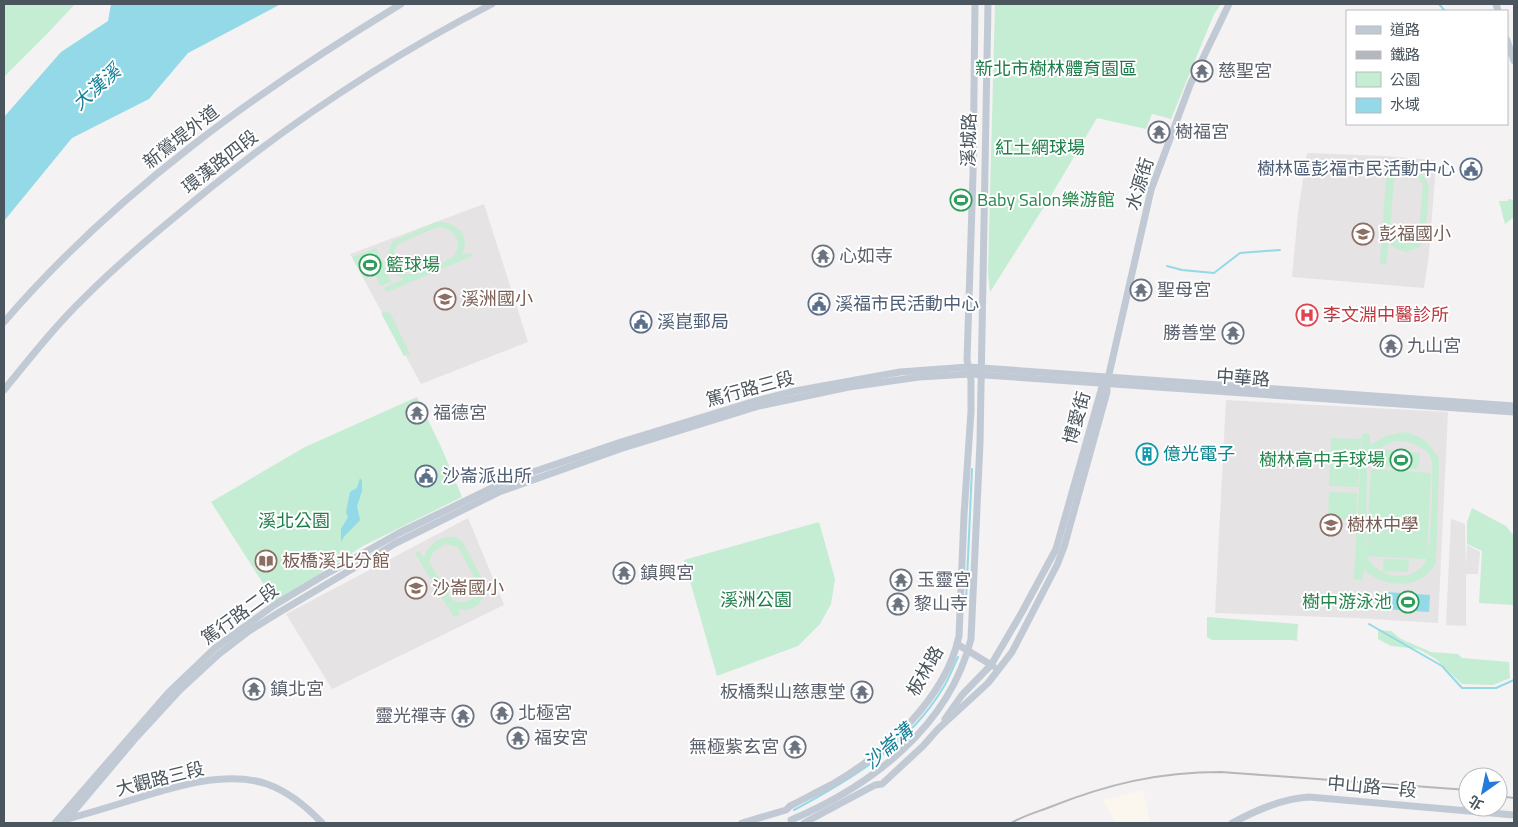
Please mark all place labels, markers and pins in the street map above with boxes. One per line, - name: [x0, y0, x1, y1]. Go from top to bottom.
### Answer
- place label: 慈聖宮: [1218, 57, 1272, 84]
- temple icon: 慈聖宮: [1190, 59, 1214, 83]
- place label: 樹福宮: [1175, 118, 1229, 145]
- temple icon: 樹福宮: [1147, 120, 1171, 144]
- place label: 樹林區彭福市民活動中心: [1257, 155, 1455, 182]
- public building icon: 樹林區彭福市民活動中心: [1459, 157, 1483, 181]
- place label: Baby Salon樂游館: [977, 186, 1115, 213]
- sports icon: Baby Salon樂游館: [949, 188, 973, 212]
- place label: 彭福國小: [1379, 220, 1451, 247]
- school or university icon: 彭福國小: [1351, 222, 1375, 246]
- place label: 心如寺: [839, 242, 893, 269]
- temple icon: 心如寺: [811, 244, 835, 268]
- place label: 籃球場: [386, 251, 440, 278]
- sports icon: 籃球場: [358, 253, 382, 277]
- place label: 聖母宮: [1157, 276, 1211, 303]
- temple icon: 聖母宮: [1129, 278, 1153, 302]
- place label: 溪洲國小: [461, 285, 533, 312]
- school or university icon: 溪洲國小: [433, 287, 457, 311]
- place label: 溪福市民活動中心: [835, 290, 979, 317]
- public building icon: 溪福市民活動中心: [807, 292, 831, 316]
- place label: 李文淵中醫診所: [1323, 301, 1449, 328]
- hospital icon: 李文淵中醫診所: [1295, 303, 1319, 327]
- place label: 溪崑郵局: [657, 308, 729, 335]
- public building icon: 溪崑郵局: [629, 310, 653, 334]
- place label: 勝善堂: [1163, 319, 1217, 346]
- temple icon: 勝善堂: [1221, 321, 1245, 345]
- place label: 九山宮: [1407, 332, 1461, 359]
- temple icon: 九山宮: [1379, 334, 1403, 358]
- place label: 福德宮: [433, 399, 487, 426]
- temple icon: 福德宮: [405, 401, 429, 425]
- place label: 億光電子: [1163, 440, 1235, 467]
- building icon: 億光電子: [1135, 442, 1159, 466]
- place label: 樹林高中手球場: [1259, 446, 1385, 473]
- sports icon: 樹林高中手球場: [1389, 448, 1413, 472]
- place label: 沙崙派出所: [442, 462, 532, 489]
- public building icon: 沙崙派出所: [414, 464, 438, 488]
- place label: 樹林中學: [1347, 511, 1419, 538]
- school or university icon: 樹林中學: [1319, 513, 1343, 537]
- place label: 板橋溪北分館: [282, 547, 390, 574]
- library icon: 板橋溪北分館: [254, 549, 278, 573]
- place label: 鎮興宮: [640, 559, 694, 586]
- temple icon: 鎮興宮: [612, 561, 636, 585]
- place label: 玉靈宮: [917, 566, 971, 593]
- temple icon: 玉靈宮: [889, 568, 913, 592]
- place label: 沙崙國小: [432, 574, 504, 601]
- school or university icon: 沙崙國小: [404, 576, 428, 600]
- place label: 樹中游泳池: [1302, 588, 1392, 615]
- place label: 黎山寺: [914, 590, 968, 617]
- sports icon: 樹中游泳池: [1396, 590, 1420, 614]
- temple icon: 黎山寺: [886, 592, 910, 616]
- place label: 鎮北宮: [270, 675, 324, 702]
- temple icon: 鎮北宮: [242, 677, 266, 701]
- place label: 板橋梨山慈惠堂: [720, 678, 846, 705]
- temple icon: 板橋梨山慈惠堂: [850, 680, 874, 704]
- place label: 北極宮: [518, 699, 572, 726]
- temple icon: 北極宮: [490, 701, 514, 725]
- place label: 靈光禪寺: [375, 702, 447, 729]
- temple icon: 靈光禪寺: [451, 704, 475, 728]
- place label: 福安宮: [534, 724, 588, 751]
- temple icon: 福安宮: [506, 726, 530, 750]
- place label: 無極紫玄宮: [689, 733, 779, 760]
- temple icon: 無極紫玄宮: [783, 735, 807, 759]

